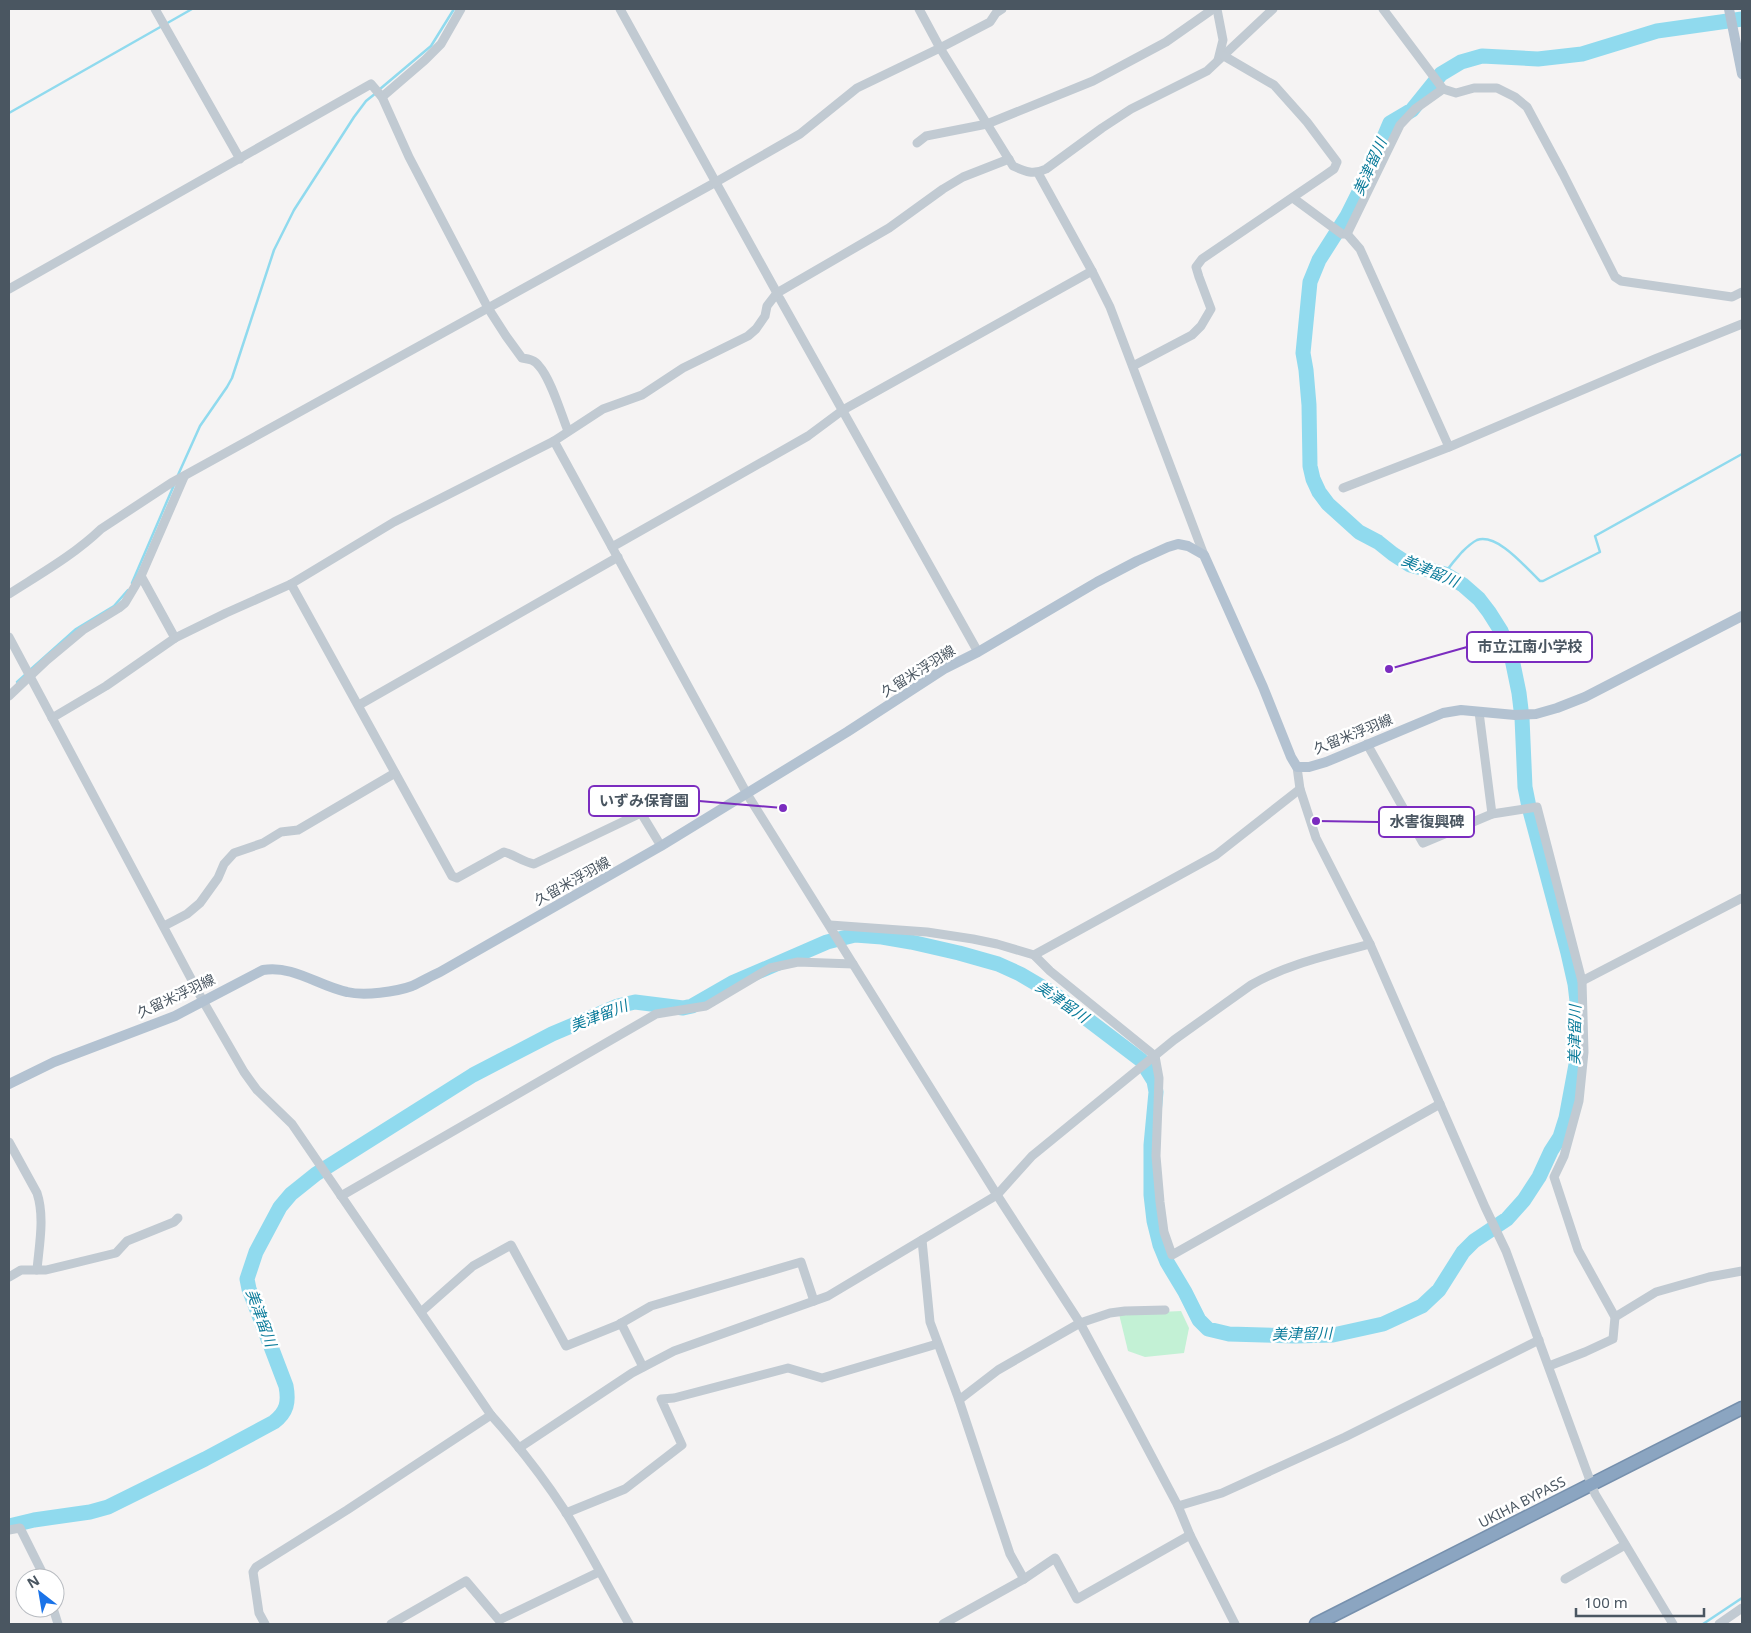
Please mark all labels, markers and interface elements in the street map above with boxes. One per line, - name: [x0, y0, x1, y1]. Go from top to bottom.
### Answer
- water label: 美津留川: [1348, 133, 1391, 198]
- water label: 美津留川: [1399, 549, 1464, 592]
- callout: 市立江南小学校: [1467, 632, 1592, 662]
- text: 市立江南小学校: [1477, 636, 1583, 656]
- street label: 久留米浮羽線: [877, 640, 958, 701]
- street label: 久留米浮羽線: [1310, 709, 1395, 758]
- callout: いずみ保育園: [589, 786, 699, 816]
- text: いずみ保育園: [599, 790, 689, 810]
- callout: 水害復興碑: [1379, 807, 1474, 837]
- text: 水害復興碑: [1389, 811, 1465, 831]
- street label: 久留米浮羽線: [530, 852, 613, 909]
- street label: 久留米浮羽線: [134, 969, 218, 1022]
- water label: 美津留川: [1032, 976, 1095, 1028]
- water label: 美津留川: [567, 994, 632, 1035]
- water label: 美津留川: [1563, 1003, 1585, 1065]
- water label: 美津留川: [242, 1286, 282, 1351]
- water label: 美津留川: [1272, 1322, 1334, 1344]
- street label: UKIHA BYPASS: [1475, 1471, 1569, 1532]
- north arrow: [15, 1568, 65, 1618]
- text: N: [23, 1570, 43, 1593]
- scale bar: [1576, 1586, 1704, 1618]
- text: 100 m: [1584, 1592, 1628, 1612]

